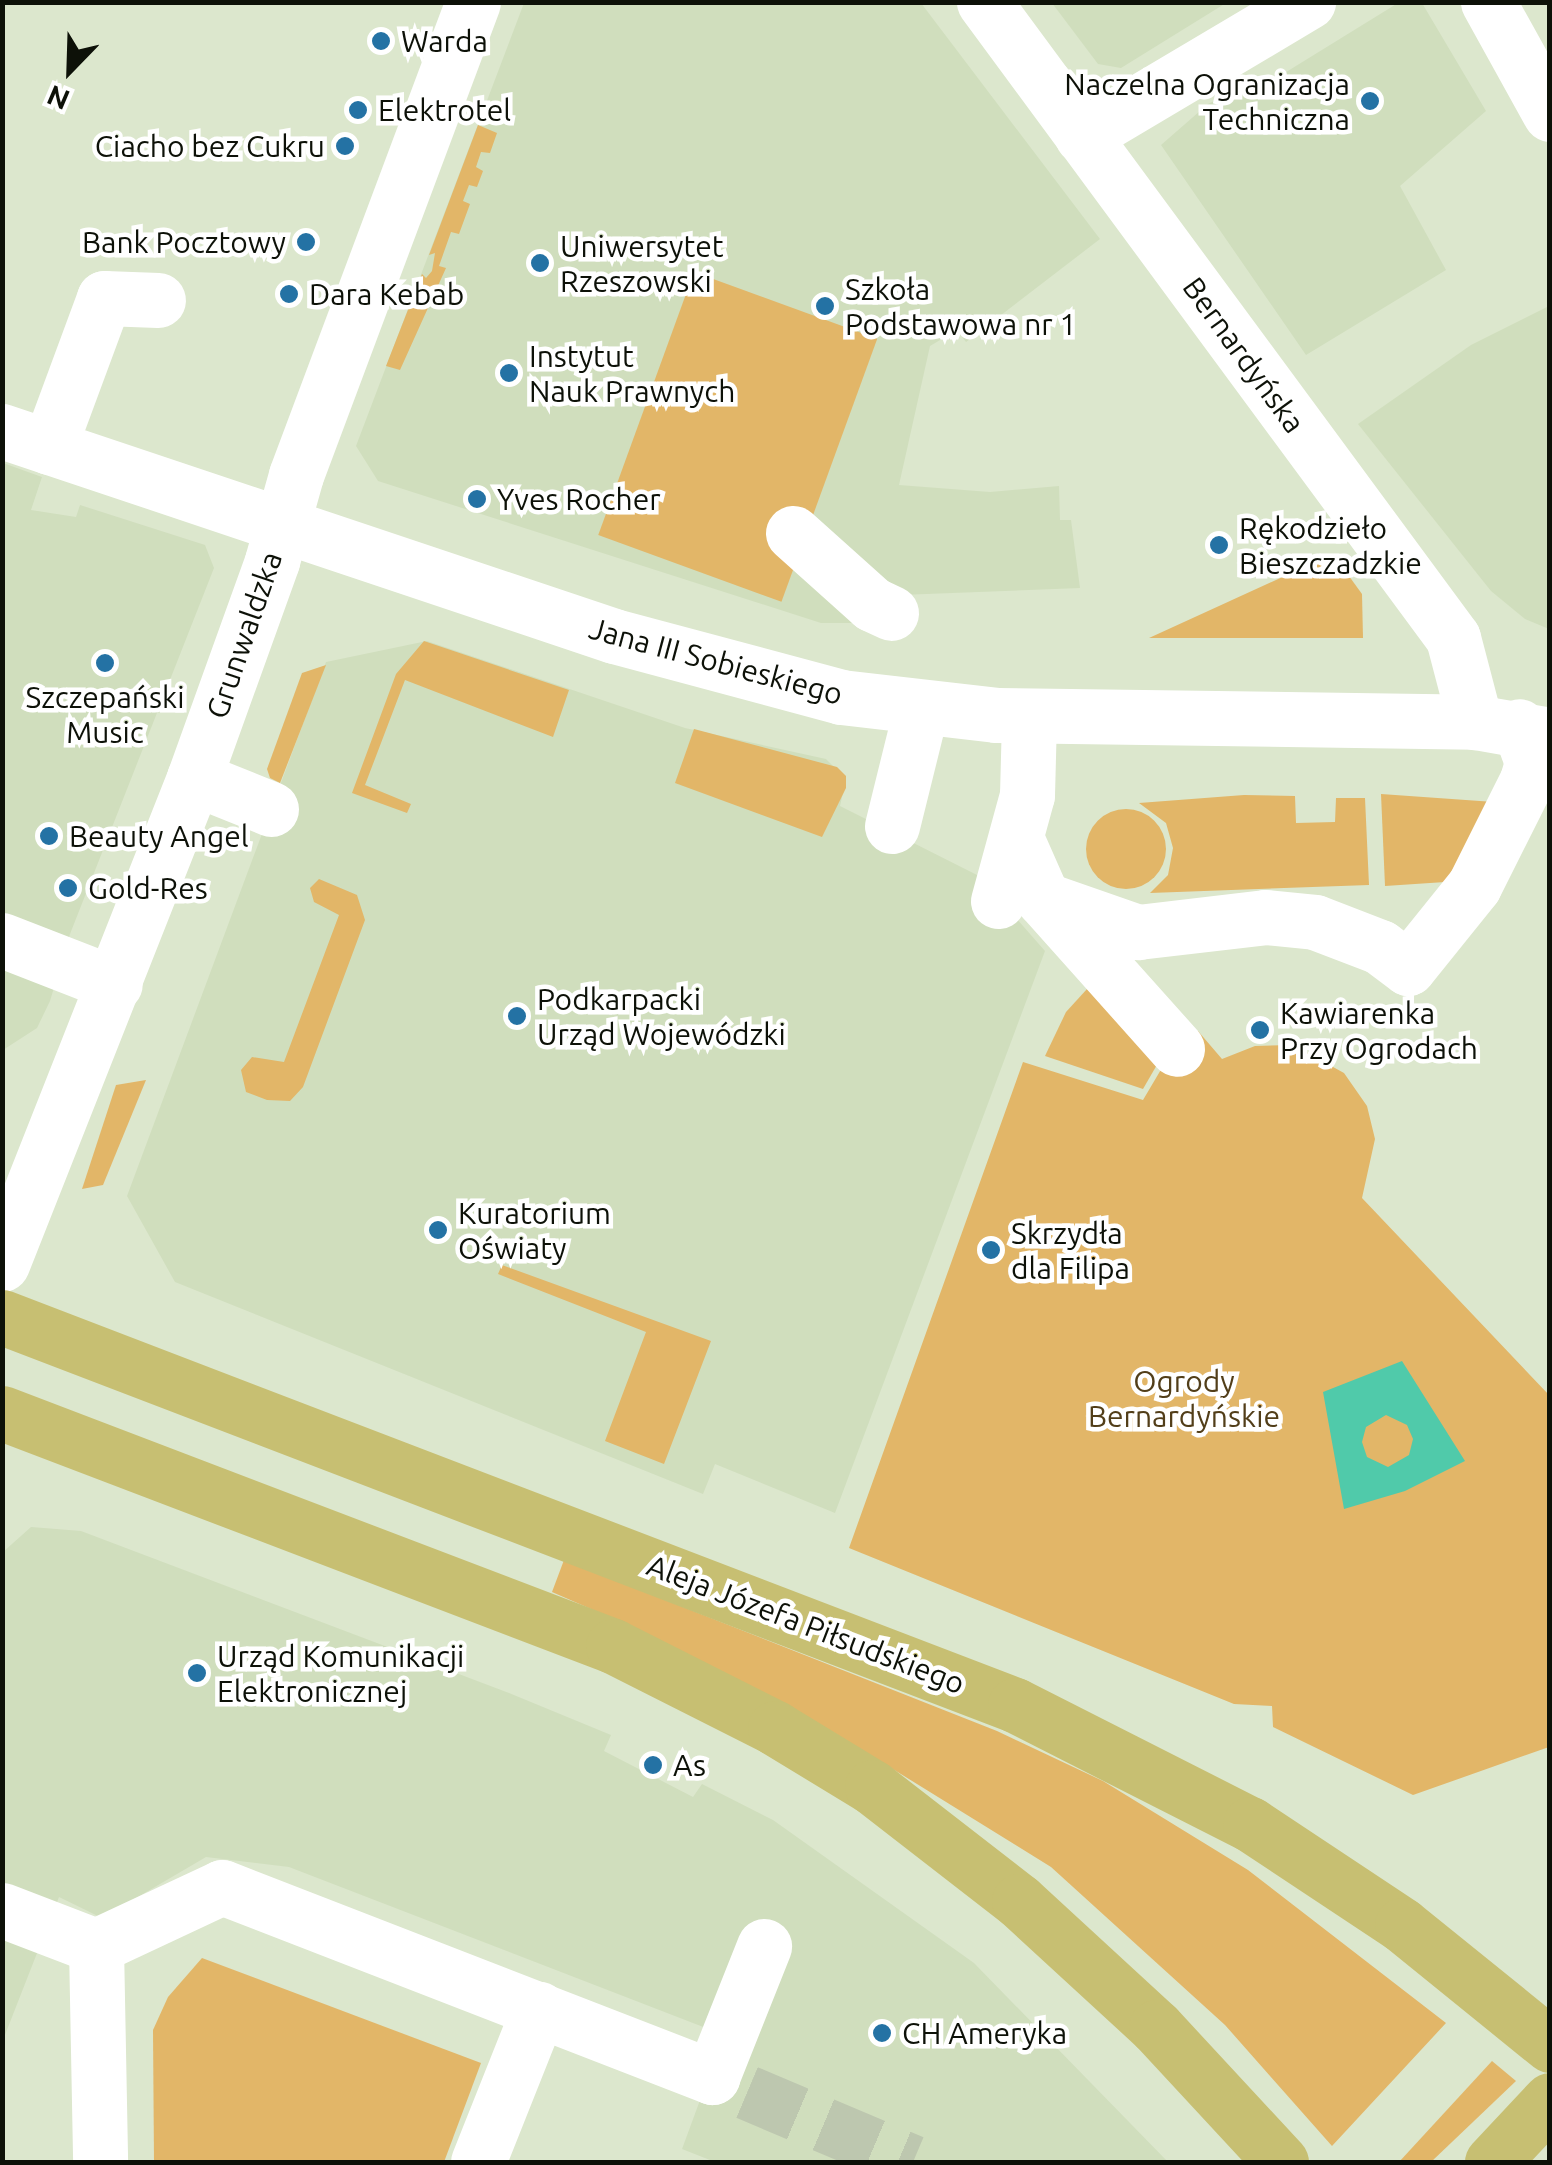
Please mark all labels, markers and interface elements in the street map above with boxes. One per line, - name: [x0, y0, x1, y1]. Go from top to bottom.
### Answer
- north arrow: [20, 20, 120, 120]
- place label: Warda: [401, 23, 488, 59]
- marker: Warda: [370, 30, 392, 52]
- place label: Naczelna Ogranizacja Techniczna: [1064, 66, 1350, 136]
- text: N: [42, 80, 74, 116]
- marker: Naczelna Ogranizacja Techniczna: [1359, 90, 1381, 112]
- place label: Elektrotel: [378, 92, 511, 128]
- marker: Elektrotel: [347, 99, 369, 121]
- place label: Ciacho bez Cukru: [95, 128, 325, 164]
- marker: Ciacho bez Cukru: [334, 135, 356, 157]
- place label: Bank Pocztowy: [82, 224, 286, 260]
- place label: Uniwersytet Rzeszowski: [560, 228, 724, 298]
- marker: Bank Pocztowy: [295, 231, 317, 253]
- marker: Uniwersytet Rzeszowski: [529, 252, 551, 274]
- street label: Bernardyńska: [1175, 270, 1313, 440]
- place label: Szkoła Podstawowa nr 1: [845, 271, 1076, 342]
- place label: Dara Kebab: [309, 276, 464, 312]
- marker: Dara Kebab: [278, 283, 300, 305]
- marker: Szkoła Podstawowa nr 1: [814, 295, 836, 317]
- place label: Instytut Nauk Prawnych: [529, 338, 735, 408]
- marker: Instytut Nauk Prawnych: [498, 362, 520, 384]
- place label: Yves Rocher: [497, 481, 661, 517]
- marker: Yves Rocher: [466, 488, 488, 510]
- place label: Rękodzieło Bieszczadzkie: [1239, 510, 1422, 580]
- marker: Rękodzieło Bieszczadzkie: [1208, 534, 1230, 556]
- street label: Grunwaldzka: [199, 547, 289, 723]
- street label: Jana III Sobieskiego: [585, 610, 847, 712]
- marker: Szczepański Music: [94, 652, 116, 674]
- place label: Szczepański Music: [26, 679, 184, 750]
- place label: Beauty Angel: [69, 818, 249, 854]
- marker: Beauty Angel: [38, 825, 60, 847]
- place label: Gold-Res: [88, 870, 208, 906]
- marker: Gold-Res: [57, 877, 79, 899]
- place label: Podkarpacki Urząd Wojewódzki: [537, 981, 786, 1052]
- place label: Kawiarenka Przy Ogrodach: [1280, 995, 1478, 1066]
- marker: Podkarpacki Urząd Wojewódzki: [506, 1005, 528, 1027]
- marker: Kawiarenka Przy Ogrodach: [1249, 1019, 1271, 1041]
- place label: Kuratorium Oświaty: [458, 1195, 611, 1266]
- place label: Skrzydła dla Filipa: [1011, 1215, 1130, 1286]
- marker: Kuratorium Oświaty: [427, 1219, 449, 1241]
- marker: Skrzydła dla Filipa: [980, 1239, 1002, 1261]
- park label: Ogrody Bernardyńskie: [1088, 1363, 1280, 1434]
- street label: Aleja Józefa Piłsudskiego: [642, 1547, 970, 1701]
- place label: Urząd Komunikacji Elektronicznej: [217, 1638, 464, 1708]
- marker: Urząd Komunikacji Elektronicznej: [186, 1662, 208, 1684]
- place label: As: [673, 1747, 706, 1783]
- marker: As: [642, 1754, 664, 1776]
- place label: CH Ameryka: [902, 2015, 1067, 2051]
- marker: CH Ameryka: [871, 2022, 893, 2044]

